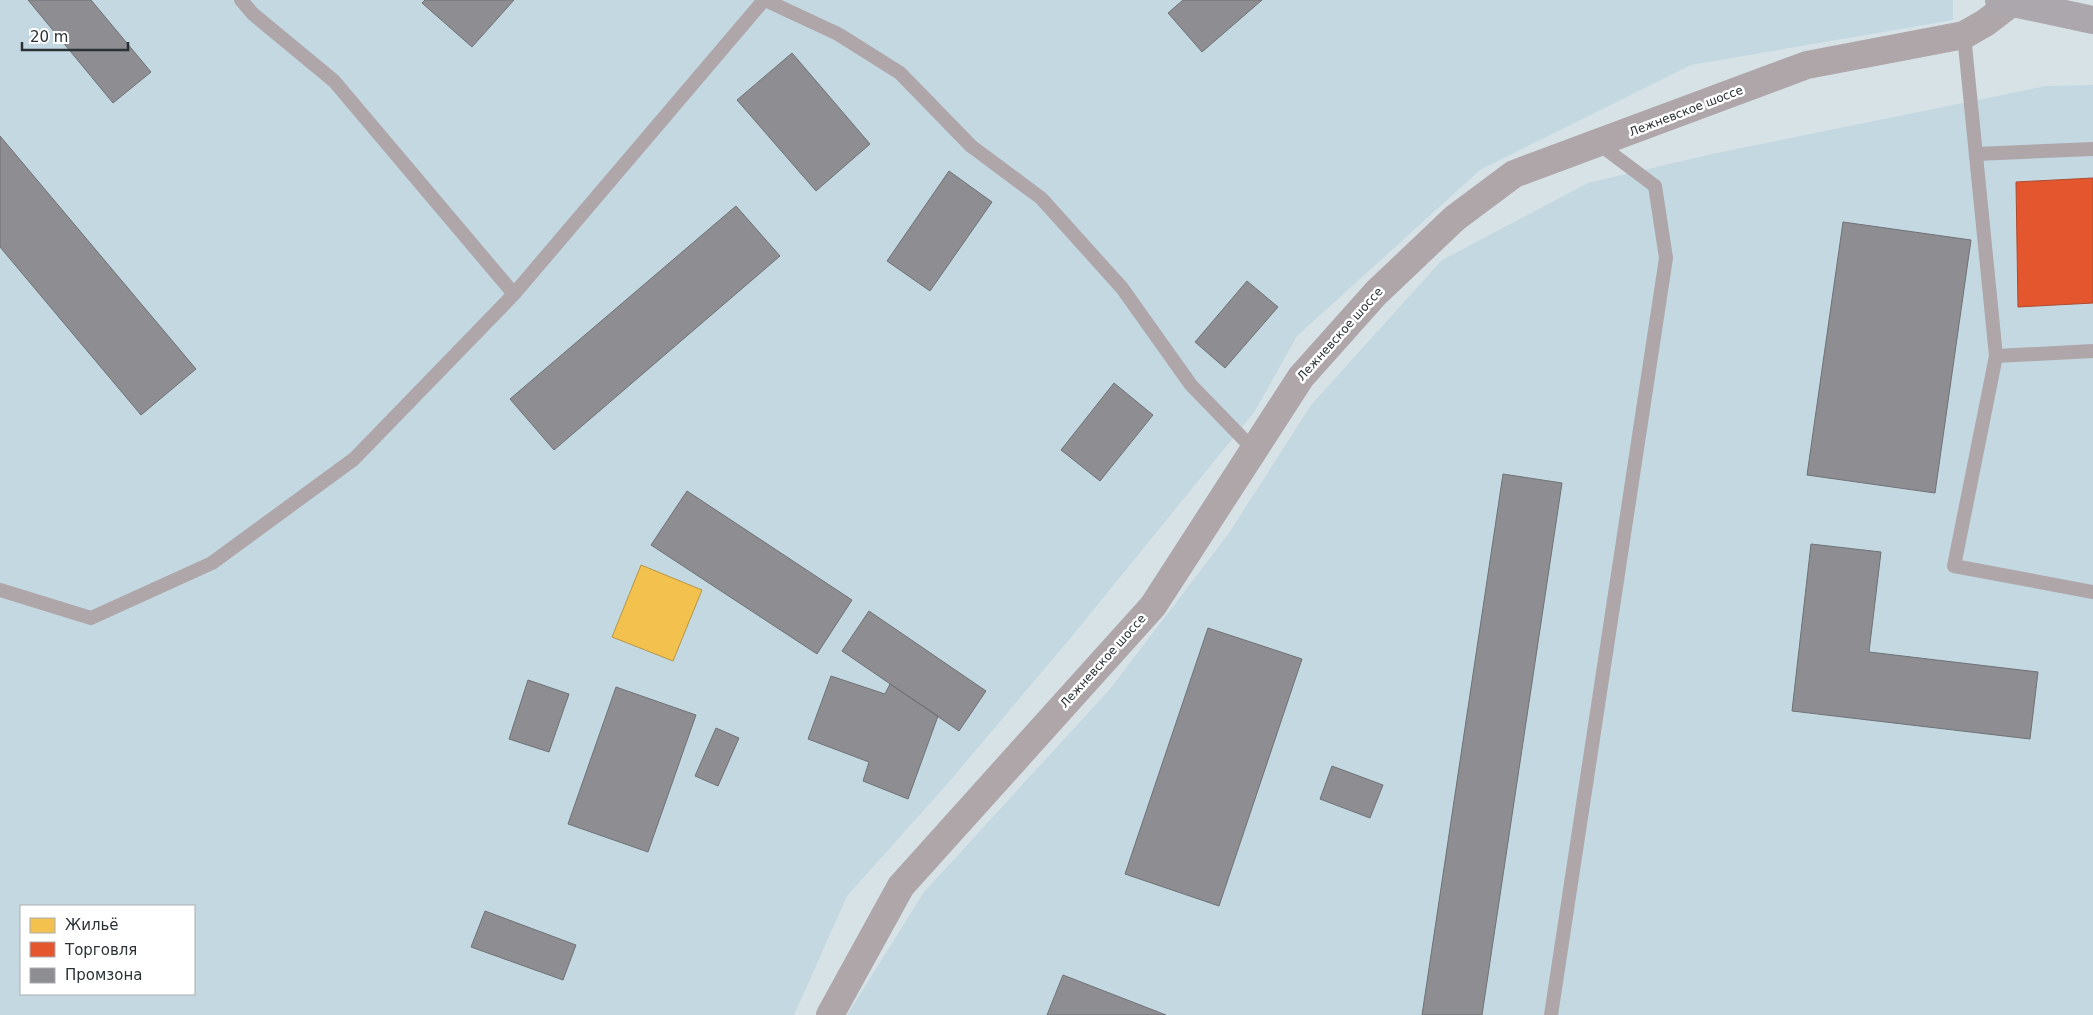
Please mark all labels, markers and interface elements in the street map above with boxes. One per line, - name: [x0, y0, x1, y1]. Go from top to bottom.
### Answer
- scale bar: [22, 20, 129, 52]
- text: 20 m: [30, 28, 68, 46]
- street label: Лежневское шоссе: [1627, 83, 1745, 139]
- street label: Лежневское шоссе: [1294, 284, 1386, 384]
- street label: Лежневское шоссе: [1057, 611, 1149, 711]
- legend: [20, 905, 195, 995]
- text: Жильё: [65, 916, 119, 934]
- text: Торговля: [64, 941, 137, 959]
- text: Промзона: [65, 966, 142, 984]

